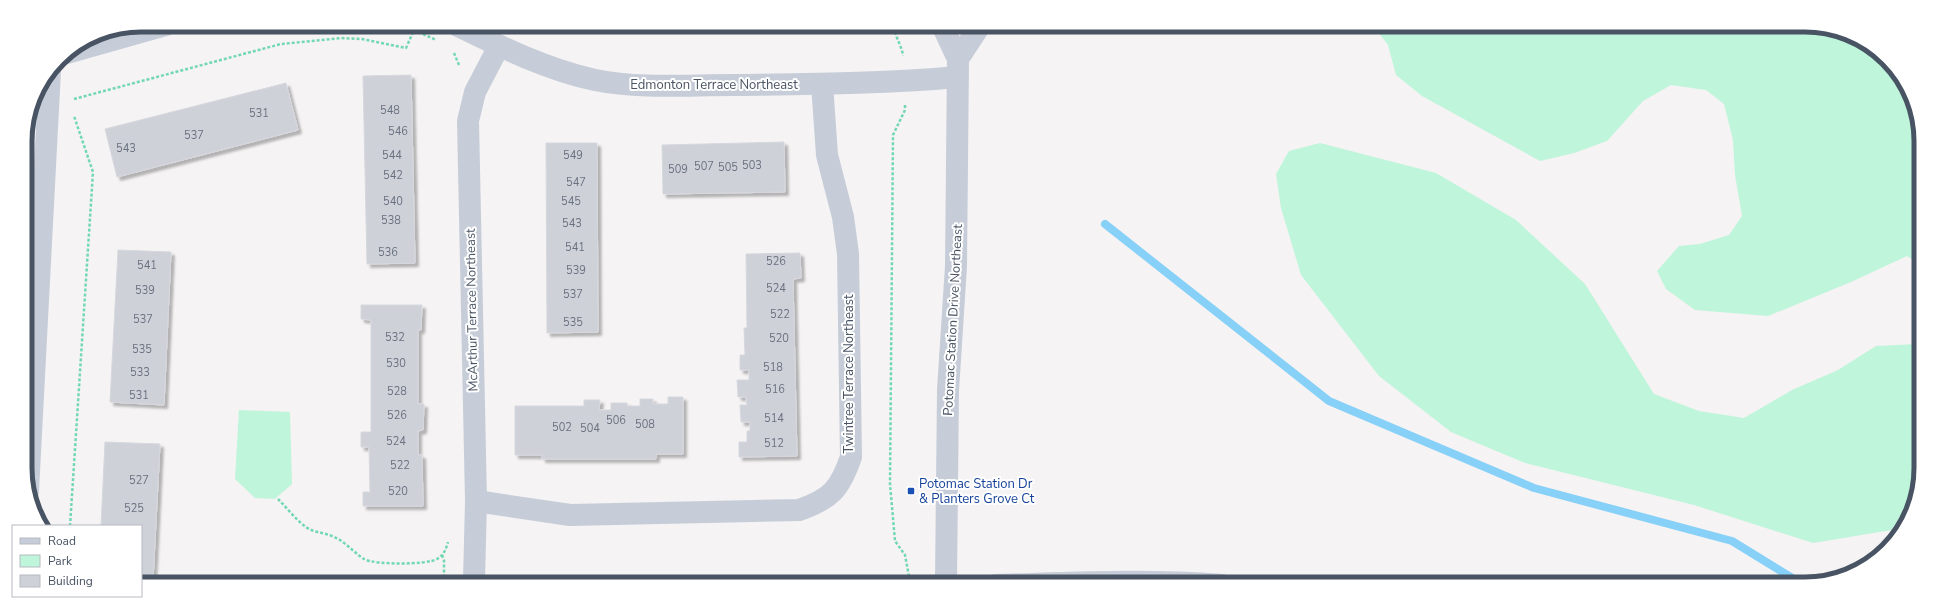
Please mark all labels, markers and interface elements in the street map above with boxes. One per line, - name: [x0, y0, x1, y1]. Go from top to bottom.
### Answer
- street label: Edmonton Terrace Northeast: [630, 76, 798, 94]
- house number: 548: [380, 103, 400, 118]
- house number: 531: [249, 106, 269, 121]
- house number: 546: [388, 124, 408, 139]
- house number: 537: [184, 128, 204, 143]
- house number: 543: [116, 141, 136, 156]
- house number: 544: [382, 148, 402, 163]
- house number: 549: [563, 148, 583, 163]
- house number: 503: [742, 158, 762, 173]
- house number: 507: [694, 159, 714, 174]
- house number: 505: [718, 160, 738, 175]
- house number: 509: [668, 162, 688, 177]
- house number: 542: [383, 168, 403, 183]
- house number: 547: [566, 175, 586, 190]
- house number: 540: [383, 194, 403, 209]
- house number: 545: [561, 194, 581, 209]
- house number: 538: [381, 213, 401, 228]
- house number: 543: [562, 216, 582, 231]
- street label: Potomac Station Drive Northeast: [939, 223, 967, 416]
- street label: McArthur Terrace Northeast: [462, 228, 482, 392]
- house number: 541: [565, 240, 585, 255]
- house number: 536: [378, 245, 398, 260]
- house number: 526: [766, 254, 786, 269]
- house number: 541: [137, 258, 157, 273]
- house number: 539: [566, 263, 586, 278]
- house number: 524: [766, 281, 786, 296]
- house number: 539: [135, 283, 155, 298]
- house number: 537: [563, 287, 583, 302]
- street label: Twintree Terrace Northeast: [840, 294, 858, 453]
- house number: 522: [770, 307, 790, 322]
- house number: 537: [133, 312, 153, 327]
- house number: 535: [563, 315, 583, 330]
- house number: 532: [385, 330, 405, 345]
- house number: 520: [769, 331, 789, 346]
- house number: 535: [132, 342, 152, 357]
- house number: 530: [386, 356, 406, 371]
- house number: 518: [763, 360, 783, 375]
- house number: 533: [130, 365, 150, 380]
- house number: 516: [765, 382, 785, 397]
- house number: 528: [387, 384, 407, 399]
- house number: 531: [129, 388, 149, 403]
- house number: 526: [387, 408, 407, 423]
- house number: 514: [764, 411, 784, 426]
- house number: 506: [606, 413, 626, 428]
- house number: 508: [635, 417, 655, 432]
- house number: 502: [552, 420, 572, 435]
- house number: 504: [580, 421, 600, 436]
- house number: 524: [386, 434, 406, 449]
- house number: 512: [764, 436, 784, 451]
- house number: 522: [390, 458, 410, 473]
- house number: 527: [129, 473, 149, 488]
- place label: Potomac Station Dr & Planters Grove Ct: [919, 475, 1035, 508]
- house number: 520: [388, 484, 408, 499]
- marker: Potomac Station Dr & Planters Grove Ct: [906, 486, 916, 496]
- house number: 525: [124, 501, 144, 516]
- legend: [12, 525, 142, 597]
- text: Road: [48, 533, 76, 549]
- text: Park: [48, 553, 73, 569]
- text: Building: [48, 573, 93, 589]

